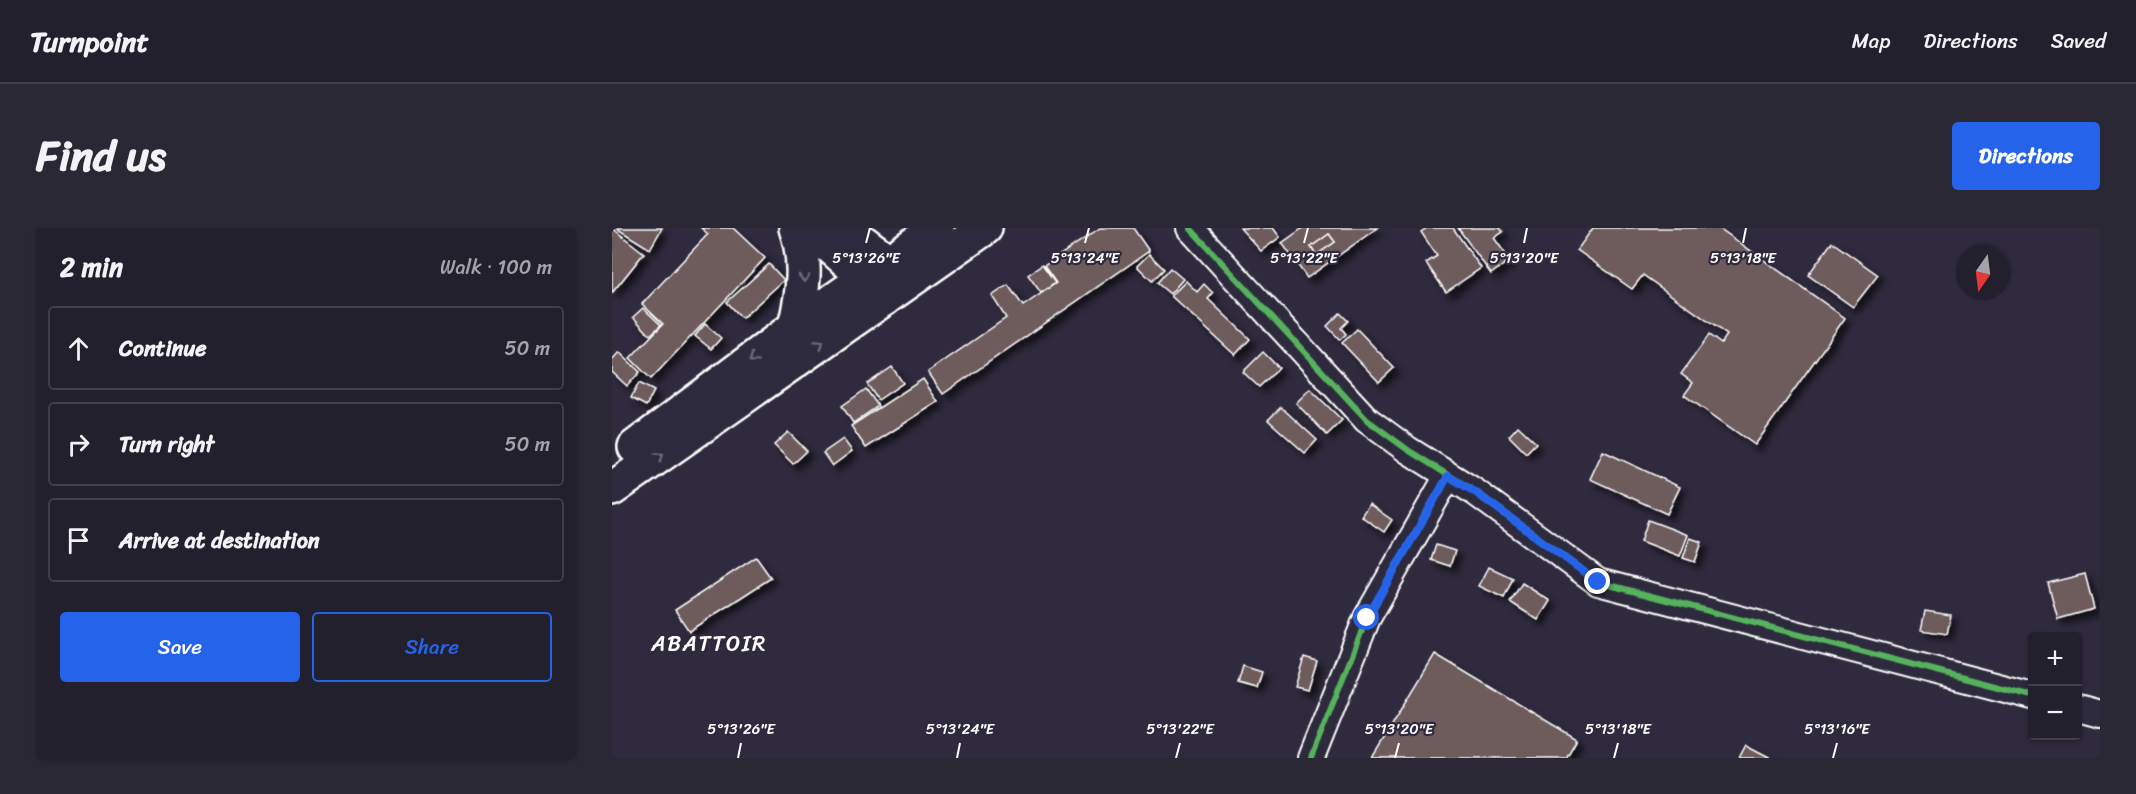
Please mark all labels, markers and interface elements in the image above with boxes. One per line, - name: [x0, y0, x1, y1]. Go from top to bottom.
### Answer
- text: Turnpoint: [30, 17, 149, 66]
- text: Map: [1852, 22, 1890, 60]
- text: Directions: [1923, 22, 2018, 60]
- text: Saved: [2051, 22, 2106, 60]
- text: Find us: [36, 119, 166, 193]
- button: Directions: [1952, 122, 2100, 190]
- text: 2 min: [60, 244, 123, 290]
- text: 5°13'26"E: [832, 245, 901, 271]
- text: 5°13'24"E: [1051, 245, 1121, 271]
- text: 5°13'22"E: [1270, 245, 1340, 271]
- text: 5°13'20"E: [1490, 245, 1560, 271]
- text: 5°13'18"E: [1710, 245, 1778, 271]
- north arrow: [1956, 246, 2010, 300]
- text: Walk · 100 m: [440, 250, 552, 285]
- one-way arrow: [797, 273, 810, 282]
- text: Continue: [119, 329, 207, 368]
- text: 50 m: [505, 331, 550, 366]
- icon: ahead: [62, 332, 95, 365]
- one-way arrow: [813, 340, 824, 351]
- one-way arrow: [748, 352, 759, 363]
- text: Turn right: [119, 425, 214, 464]
- text: 50 m: [505, 427, 550, 462]
- icon: right: [62, 428, 95, 461]
- one-way arrow: [653, 452, 664, 463]
- text: Arrive at destination: [119, 521, 320, 560]
- icon: arrive: [62, 524, 95, 557]
- route end: [1584, 568, 1610, 594]
- route start: [1353, 604, 1379, 630]
- button: Save: [60, 612, 300, 682]
- button: Share: [312, 612, 552, 682]
- district label: ABATTOIR: [650, 624, 767, 663]
- map controls: [2028, 632, 2082, 740]
- button: +: [2028, 632, 2082, 686]
- button: −: [2028, 686, 2082, 740]
- text: 5°13'26"E: [707, 716, 776, 742]
- text: 5°13'24"E: [926, 716, 996, 742]
- text: 5°13'22"E: [1146, 716, 1216, 742]
- text: 5°13'20"E: [1365, 716, 1435, 742]
- text: 5°13'18"E: [1585, 716, 1653, 742]
- text: 5°13'16"E: [1804, 716, 1871, 742]

